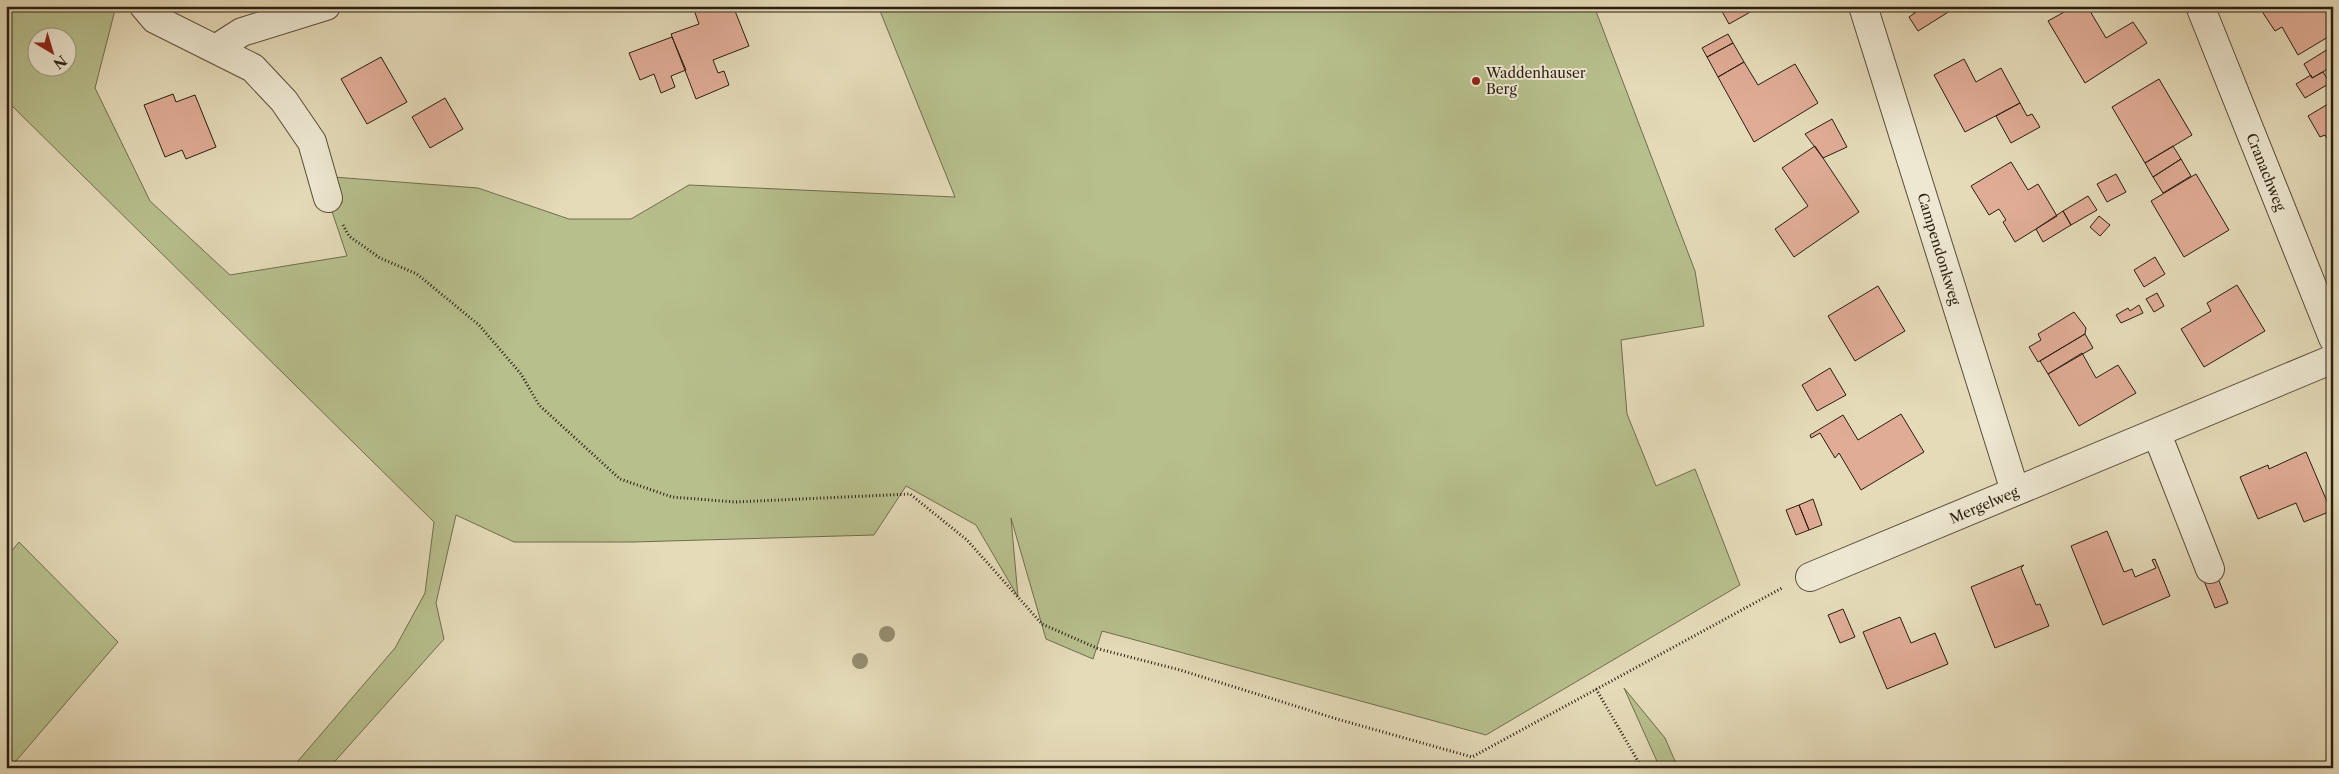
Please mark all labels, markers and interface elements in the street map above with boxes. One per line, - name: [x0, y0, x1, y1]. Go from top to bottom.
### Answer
- north arrow: [28, 28, 78, 78]
- text: N: [50, 51, 70, 73]
- place label: Waddenhauser Berg: [1485, 64, 1586, 98]
- marker: Waddenhauser Berg: [1470, 75, 1482, 87]
- street label: Cranachweg: [2242, 130, 2290, 214]
- street label: Campendonkweg: [1913, 191, 1965, 308]
- street label: Mergelweg: [1947, 482, 2022, 528]

